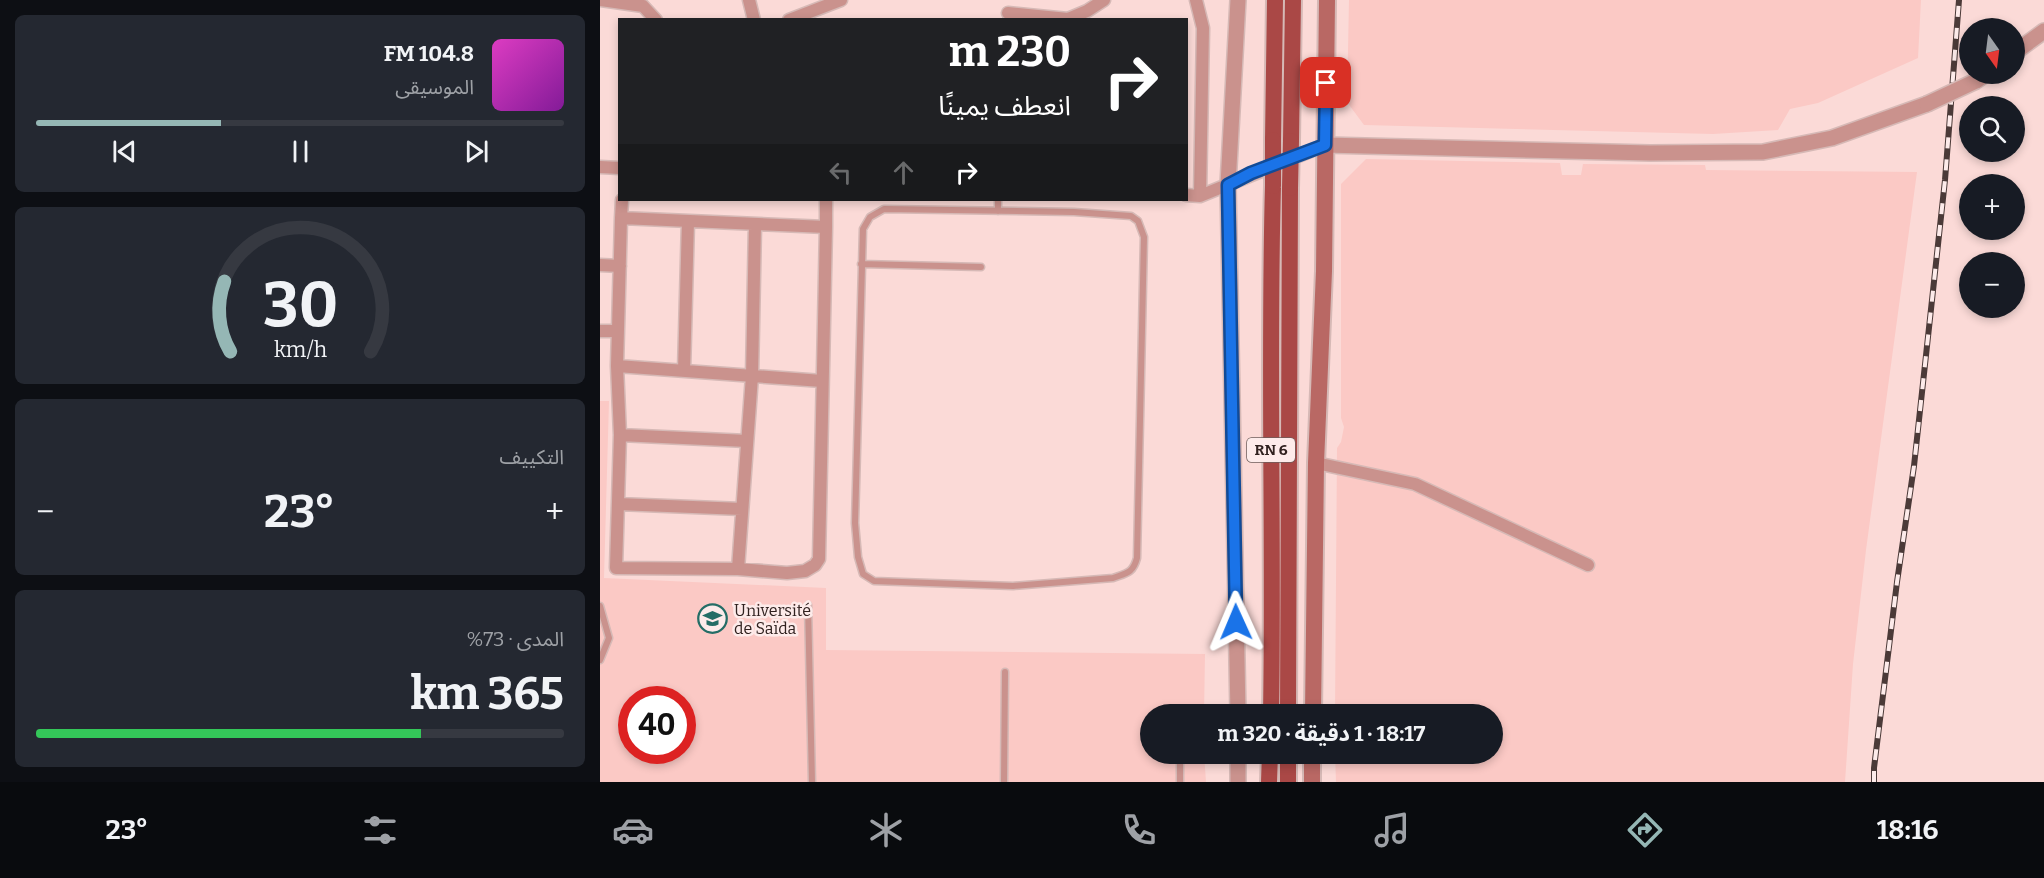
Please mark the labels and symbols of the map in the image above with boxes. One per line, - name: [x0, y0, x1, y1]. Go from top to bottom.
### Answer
- north arrow: [1959, 18, 2025, 84]
- pin: [1300, 57, 1351, 108]
- road number: RN 6: [1247, 438, 1295, 462]
- position arrow: [1204, 590, 1268, 654]
- place label: Université de Saïda: [734, 601, 811, 638]
- school or university icon: Université de Saïda: [697, 603, 729, 635]
- speed limit sign: 40: [618, 686, 696, 764]

